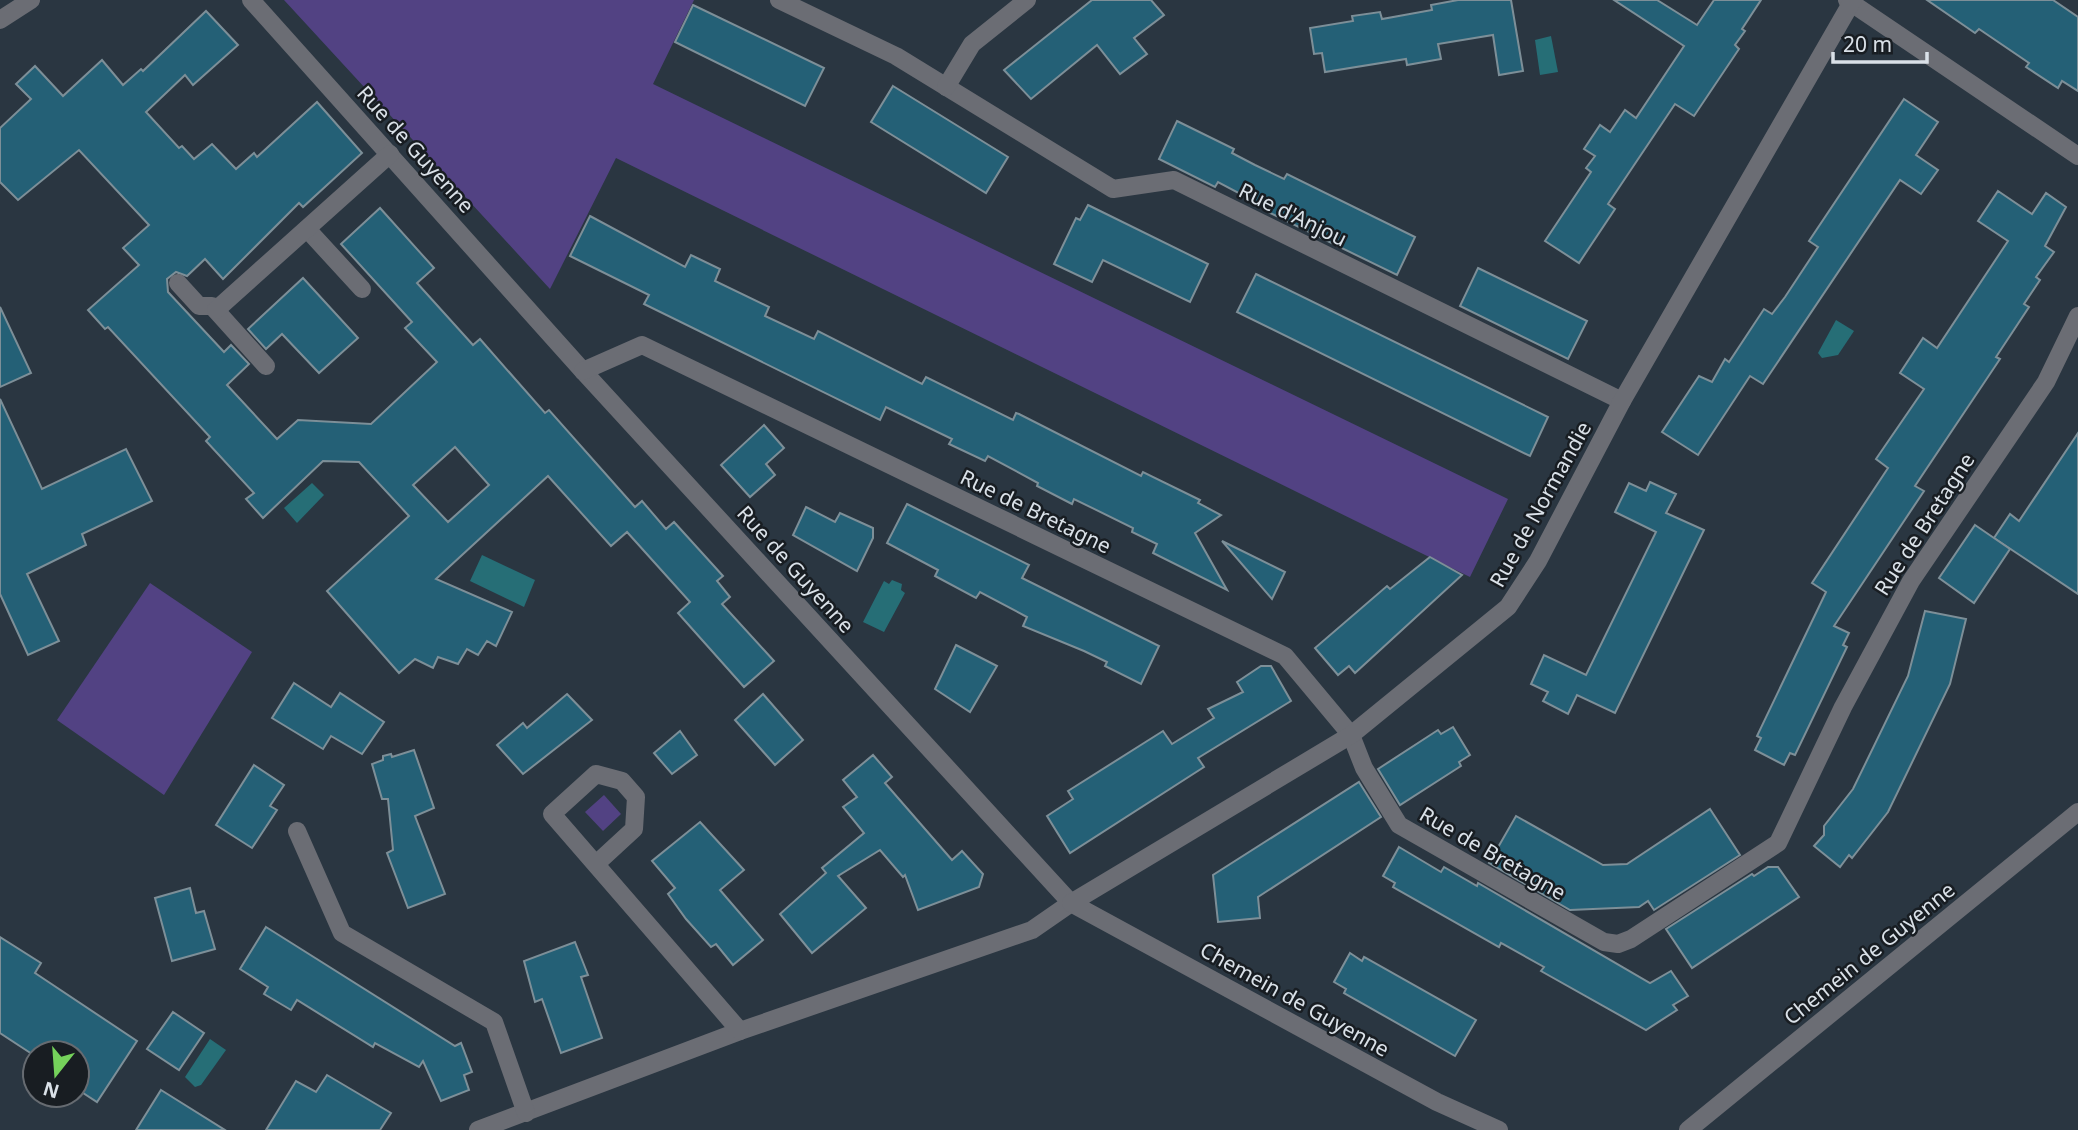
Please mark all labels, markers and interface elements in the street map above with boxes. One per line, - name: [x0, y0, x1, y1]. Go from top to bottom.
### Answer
- scale bar: [1833, 21, 1927, 65]
- text: 20 m: [1843, 30, 1892, 58]
- street label: Rue de Guyenne: [351, 79, 481, 219]
- street label: Rue d'Anjou: [1234, 176, 1352, 252]
- street label: Rue de Normandie: [1483, 416, 1597, 592]
- street label: Rue de Bretagne: [1867, 447, 1981, 601]
- street label: Rue de Bretagne: [956, 462, 1116, 560]
- street label: Rue de Guyenne: [731, 499, 861, 639]
- street label: Rue de Bretagne: [1415, 800, 1571, 906]
- street label: Chemein de Guyenne: [1778, 875, 1960, 1031]
- street label: Chemein de Guyenne: [1195, 935, 1395, 1063]
- north arrow: [21, 1039, 91, 1109]
- text: N: [40, 1076, 62, 1105]

